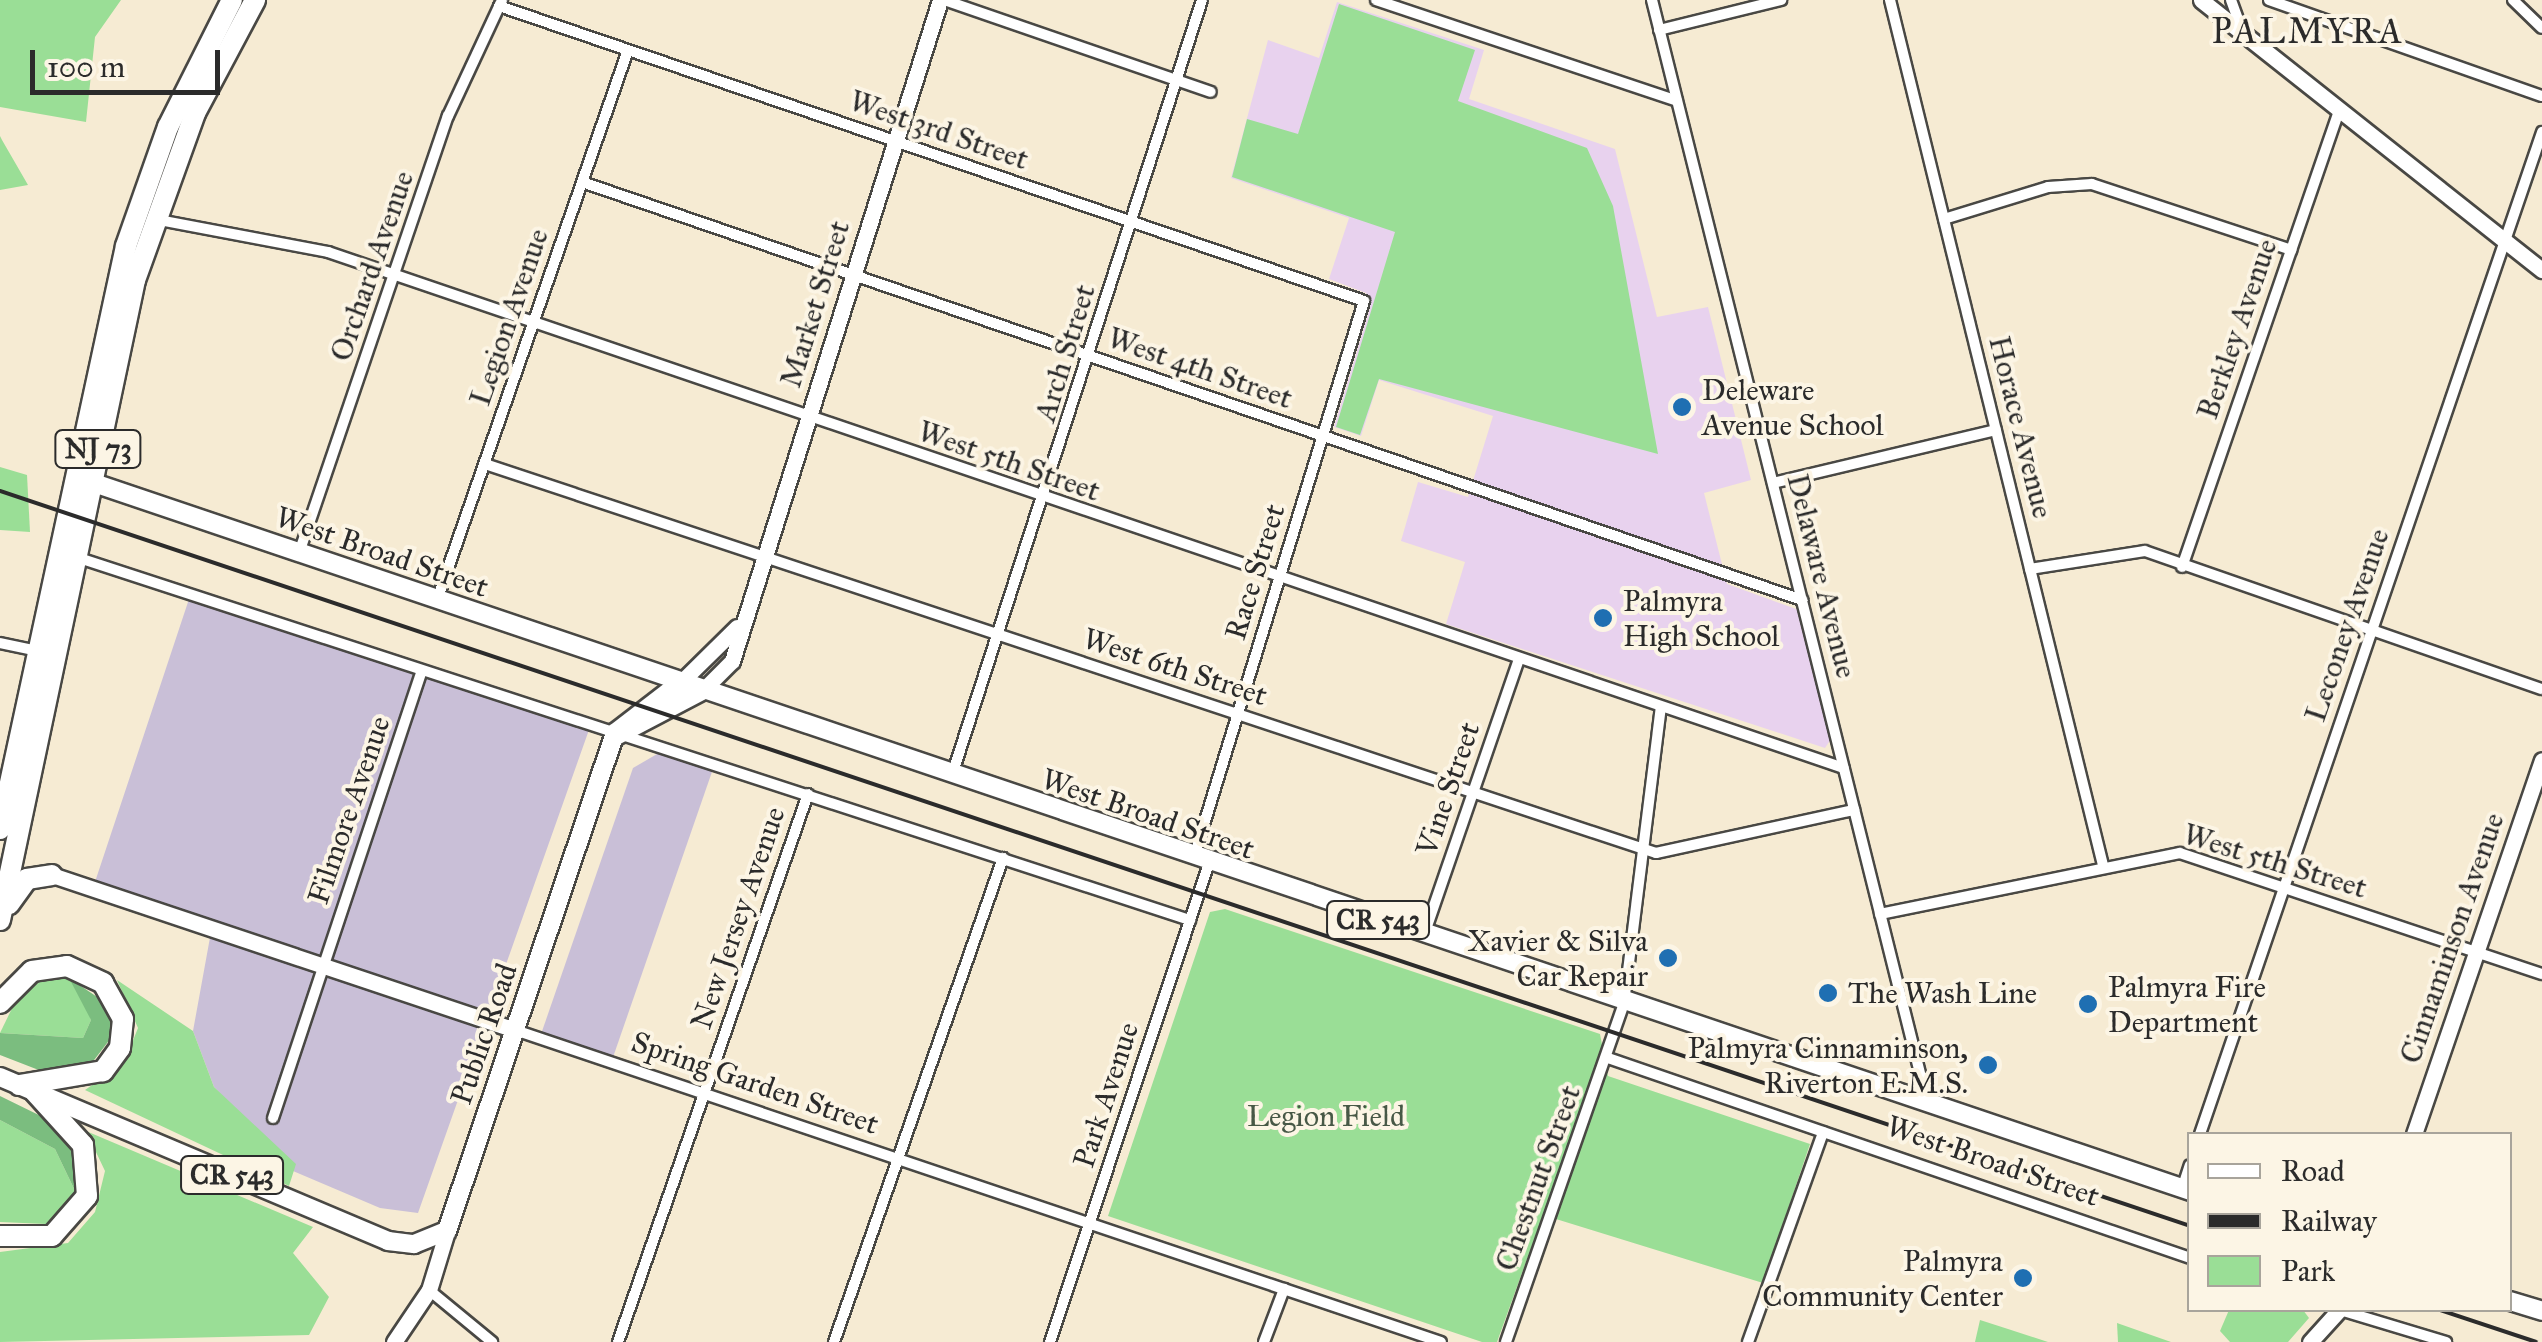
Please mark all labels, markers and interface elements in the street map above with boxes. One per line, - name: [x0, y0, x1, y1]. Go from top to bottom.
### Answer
- district label: PALMYRA: [2212, 11, 2404, 53]
- scale bar: [35, 30, 225, 92]
- text: 100 m: [47, 49, 125, 85]
- street label: West 3rd Street: [845, 83, 1033, 177]
- street label: Orchard Avenue: [323, 166, 421, 366]
- street label: Market Street: [773, 216, 857, 392]
- street label: Legion Avenue: [462, 224, 556, 410]
- street label: Berkley Avenue: [2189, 234, 2285, 424]
- street label: Arch Street: [1027, 280, 1103, 426]
- street label: West 4th Street: [1103, 320, 1297, 416]
- street label: Horace Avenue: [1981, 332, 2061, 522]
- place label: Deleware Avenue School: [1702, 372, 1884, 442]
- marker: Deleware Avenue School: [1671, 396, 1693, 418]
- street label: West 5th Street: [913, 413, 1105, 509]
- road number: NJ 73: [53, 426, 143, 472]
- street label: Delaware Avenue: [1779, 470, 1865, 682]
- street label: West Broad Street: [271, 499, 493, 605]
- street label: Race Street: [1217, 500, 1293, 644]
- street label: Leconey Avenue: [2297, 524, 2397, 726]
- place label: Palmyra High School: [1623, 583, 1779, 654]
- marker: Palmyra High School: [1592, 607, 1614, 629]
- street label: West 6th Street: [1078, 620, 1272, 714]
- street label: Filmore Avenue: [300, 711, 398, 909]
- street label: Vine Street: [1408, 718, 1488, 860]
- street label: West Broad Street: [1037, 761, 1259, 867]
- street label: New Jersey Avenue: [683, 802, 793, 1034]
- street label: Cinnaminson Avenue: [2392, 808, 2512, 1068]
- street label: West 5th Street: [2179, 816, 2371, 906]
- road number: CR 543: [1326, 897, 1430, 943]
- place label: Xavier & Silva Car Repair: [1468, 923, 1648, 994]
- marker: Xavier & Silva Car Repair: [1657, 947, 1679, 969]
- street label: Public Road: [443, 959, 525, 1109]
- place label: Palmyra Fire Department: [2108, 969, 2266, 1040]
- place label: The Wash Line: [1848, 975, 2037, 1011]
- marker: The Wash Line: [1817, 982, 1839, 1004]
- marker: Palmyra Fire Department: [2077, 993, 2099, 1015]
- street label: Park Avenue: [1066, 1018, 1146, 1172]
- street label: Spring Garden Street: [627, 1024, 883, 1142]
- place label: Palmyra Cinnaminson, Riverton E.M.S.: [1688, 1030, 1968, 1100]
- marker: Palmyra Cinnaminson, Riverton E.M.S.: [1977, 1054, 1999, 1076]
- street label: Chestnut Street: [1488, 1080, 1588, 1276]
- park label: Legion Field: [1247, 1098, 1405, 1134]
- street label: West Broad Street: [1882, 1108, 2104, 1214]
- legend: [2187, 1132, 2512, 1312]
- road number: CR 543: [180, 1152, 284, 1198]
- text: Road: [2281, 1153, 2345, 1189]
- text: Railway: [2281, 1203, 2377, 1239]
- place label: Palmyra Community Center: [1762, 1243, 2003, 1314]
- text: Park: [2281, 1253, 2335, 1289]
- marker: Palmyra Community Center: [2012, 1267, 2034, 1289]

